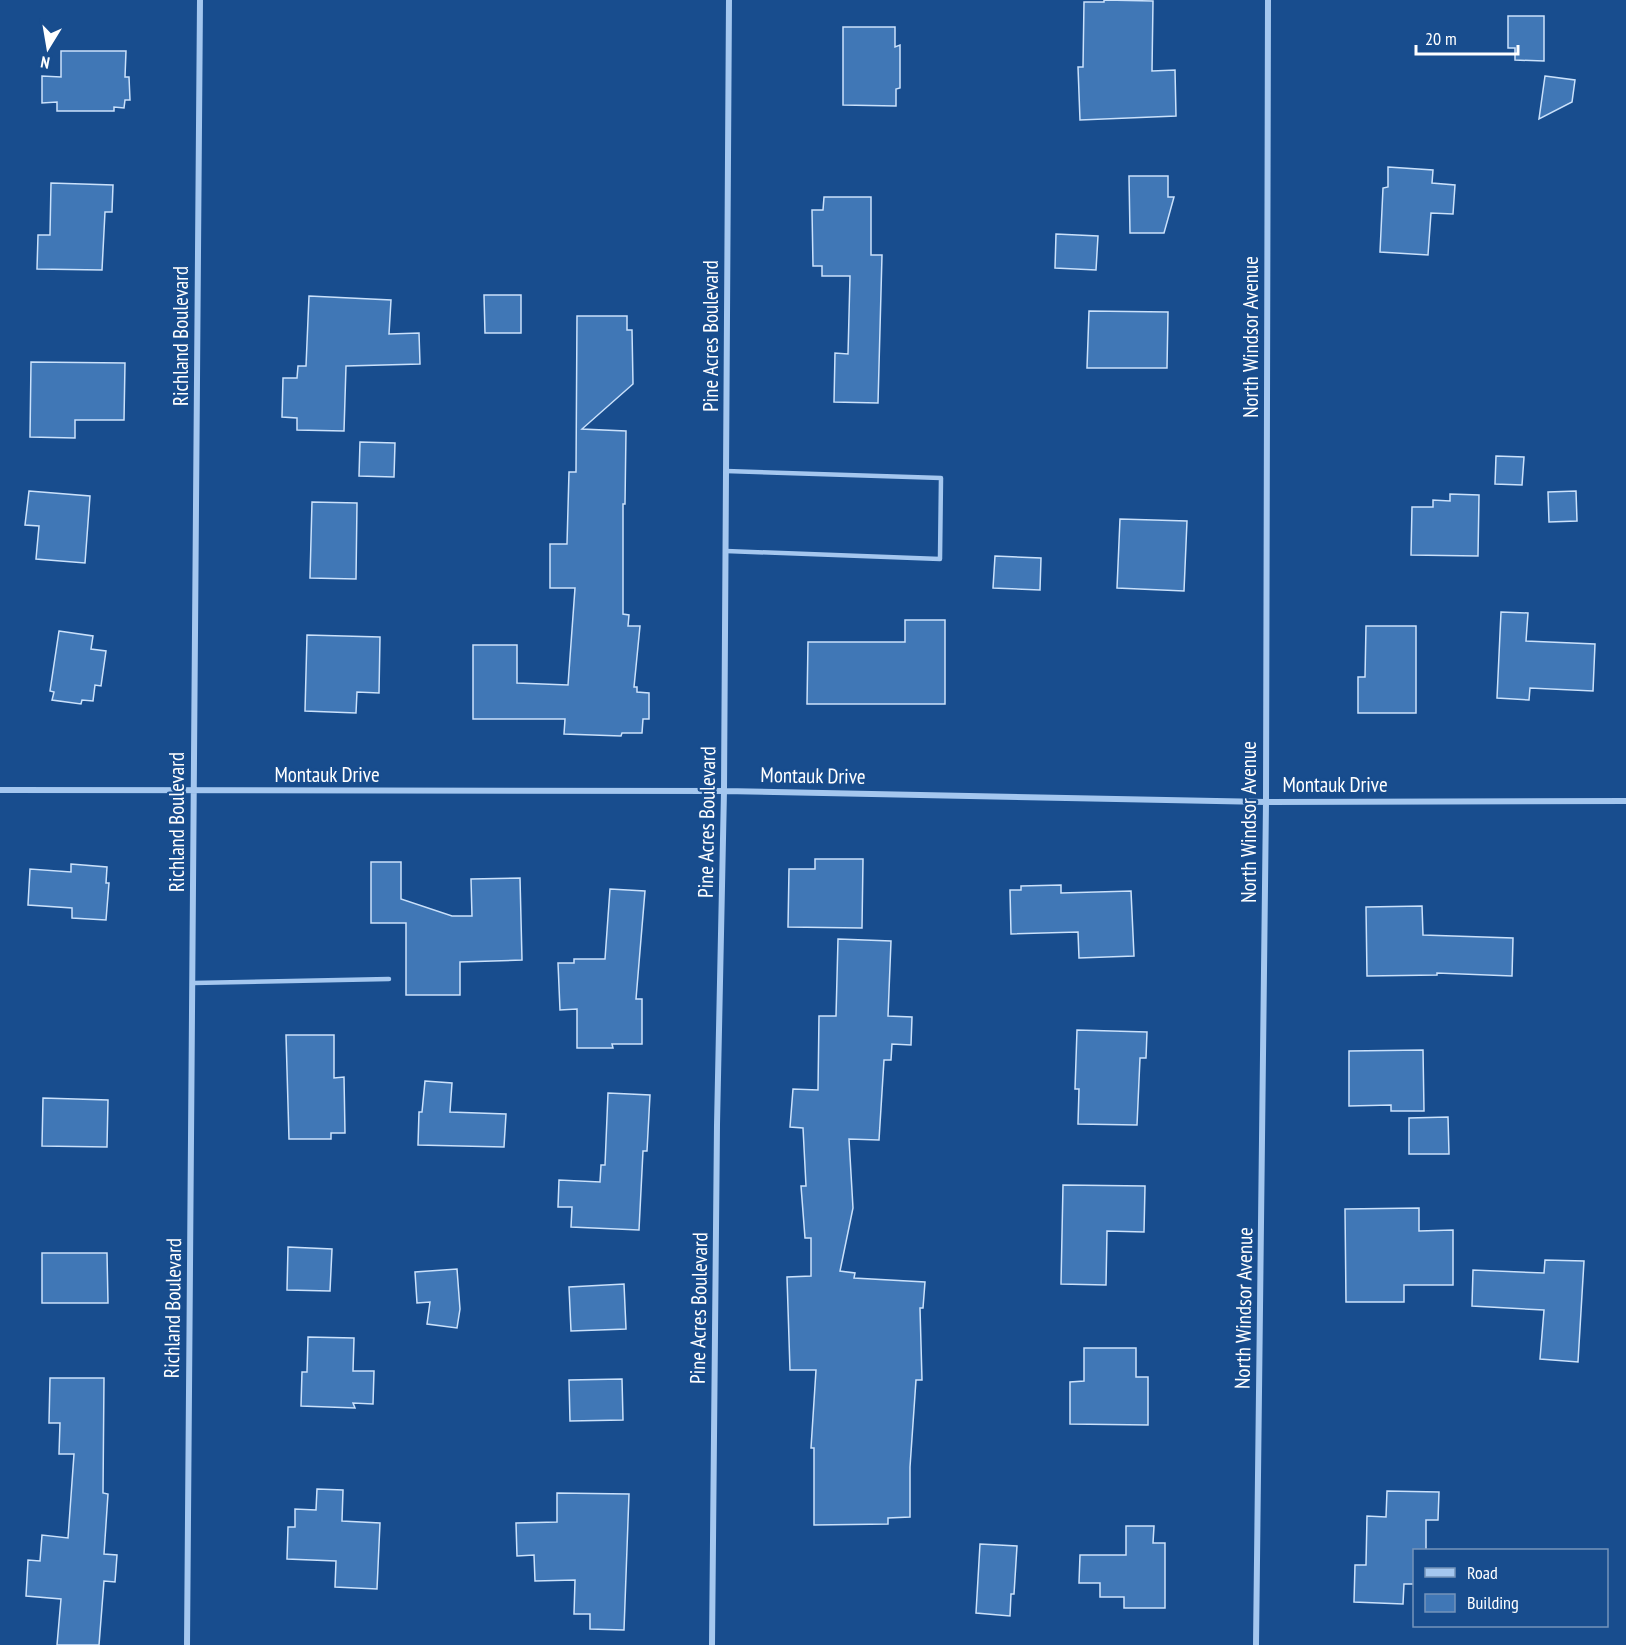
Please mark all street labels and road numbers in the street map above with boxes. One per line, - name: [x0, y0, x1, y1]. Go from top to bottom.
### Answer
- street label: North Windsor Avenue: [1237, 256, 1264, 418]
- street label: Pine Acres Boulevard: [697, 260, 724, 412]
- street label: Richland Boulevard: [167, 266, 194, 406]
- street label: North Windsor Avenue: [1235, 741, 1262, 903]
- street label: Pine Acres Boulevard: [692, 746, 721, 898]
- street label: Richland Boulevard: [163, 752, 190, 892]
- street label: Montauk Drive: [274, 761, 380, 788]
- street label: Montauk Drive: [760, 761, 866, 790]
- street label: Montauk Drive: [1282, 771, 1388, 798]
- street label: North Windsor Avenue: [1229, 1227, 1258, 1389]
- street label: Pine Acres Boulevard: [684, 1232, 713, 1384]
- street label: Richland Boulevard: [158, 1238, 187, 1378]

